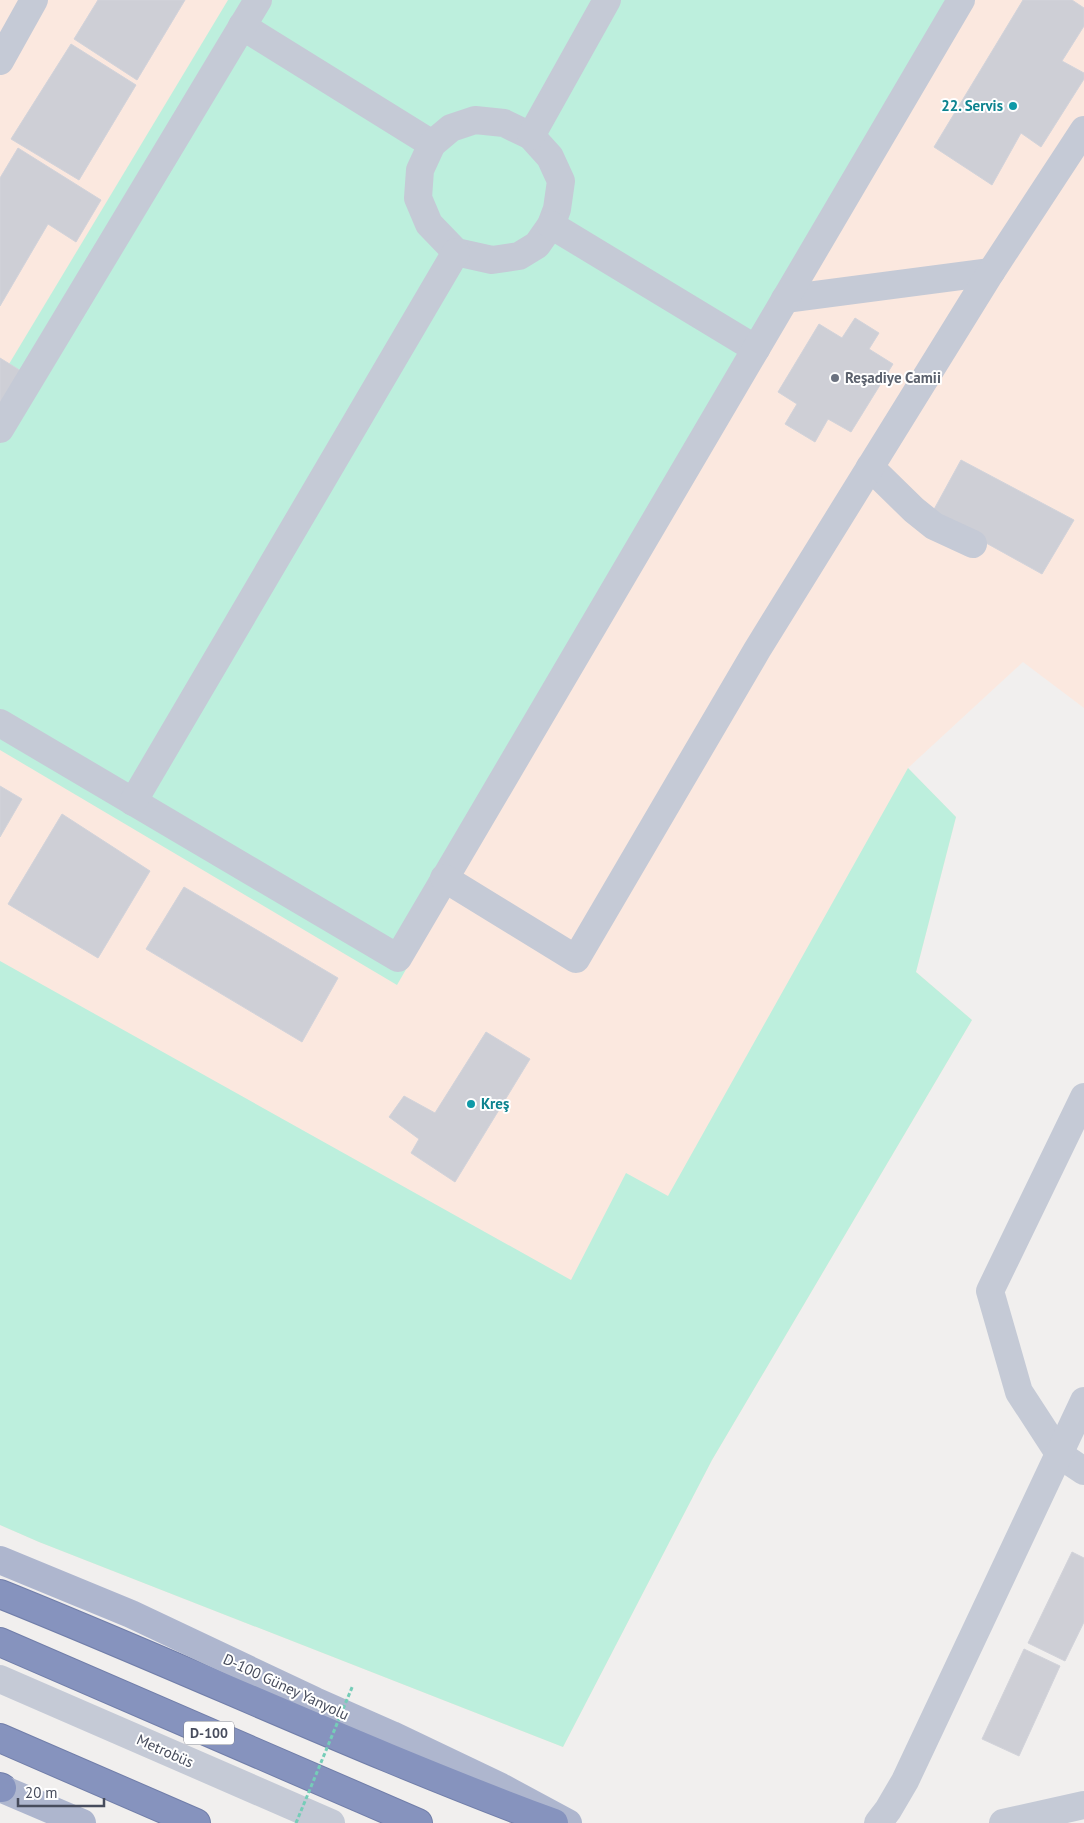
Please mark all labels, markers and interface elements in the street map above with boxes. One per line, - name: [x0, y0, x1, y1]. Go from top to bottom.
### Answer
- place label: 22. Servis: [941, 96, 1003, 115]
- marker: 22. Servis: [1007, 100, 1019, 112]
- place label: Reşadiye Camii: [845, 368, 941, 387]
- marker: Reşadiye Camii: [829, 372, 841, 384]
- place label: Kreş: [481, 1094, 509, 1113]
- marker: Kreş: [465, 1098, 477, 1110]
- street label: D-100 Güney Yanyolu: [220, 1649, 352, 1724]
- road number: D-100: [184, 1722, 234, 1745]
- street label: Metrobüs: [134, 1730, 197, 1771]
- scale bar: [18, 1776, 104, 1808]
- text: 20 m: [25, 1783, 58, 1802]

